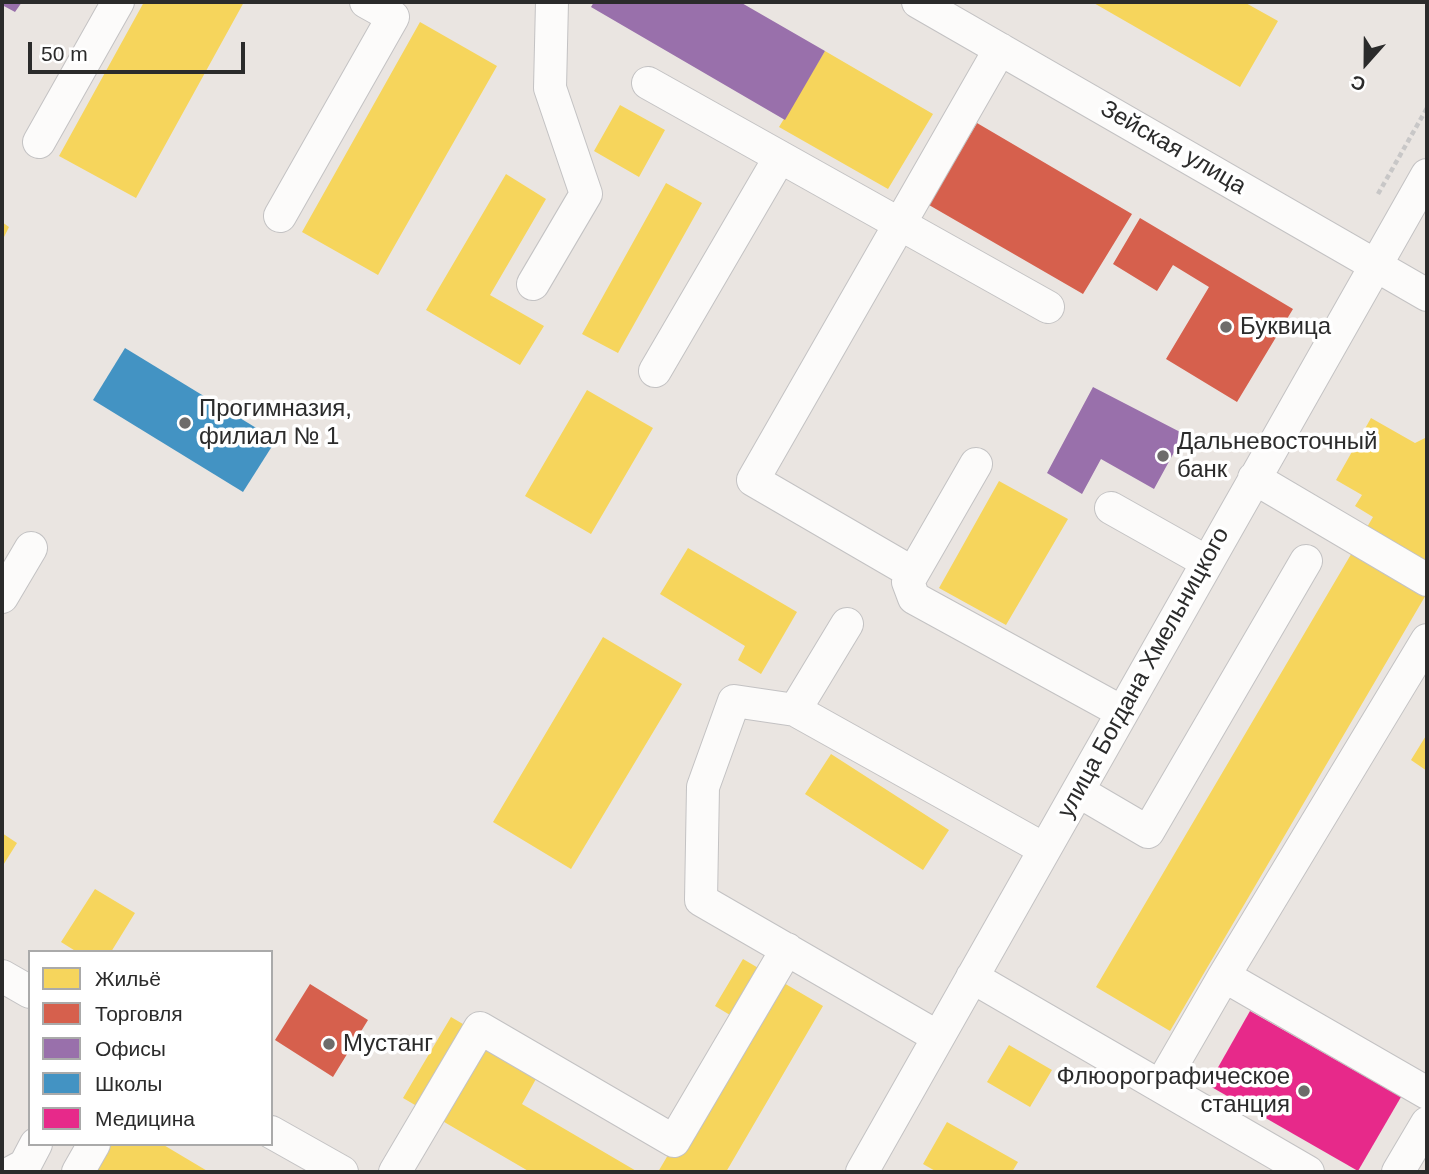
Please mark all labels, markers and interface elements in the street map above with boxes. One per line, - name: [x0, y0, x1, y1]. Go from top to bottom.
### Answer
- scale bar: [32, 28, 248, 72]
- north arrow: [1331, 28, 1401, 98]
- text: 50 m: [41, 42, 88, 65]
- text: С: [1348, 71, 1368, 95]
- street label: Зейская улица: [1095, 95, 1251, 201]
- place label: Буквица: [1240, 313, 1331, 341]
- marker: Буквица: [1218, 319, 1234, 335]
- place label: Прогимназия, филиал № 1: [199, 395, 352, 451]
- marker: Прогимназия, филиал № 1: [177, 415, 193, 431]
- place label: Дальневосточный банк: [1177, 428, 1377, 484]
- marker: Дальневосточный банк: [1155, 448, 1171, 464]
- street label: улица Богдана Хмельницкого: [1052, 523, 1236, 823]
- legend: [28, 950, 273, 1146]
- text: Жильё: [95, 967, 161, 990]
- text: Торговля: [95, 1002, 183, 1025]
- place label: Мустанг: [343, 1030, 433, 1058]
- marker: Мустанг: [321, 1036, 337, 1052]
- text: Офисы: [95, 1037, 166, 1060]
- place label: Флюорографическое станция: [1057, 1063, 1290, 1119]
- text: Школы: [95, 1072, 162, 1095]
- marker: Флюорографическое станция: [1296, 1083, 1312, 1099]
- text: Медицина: [95, 1107, 195, 1130]

